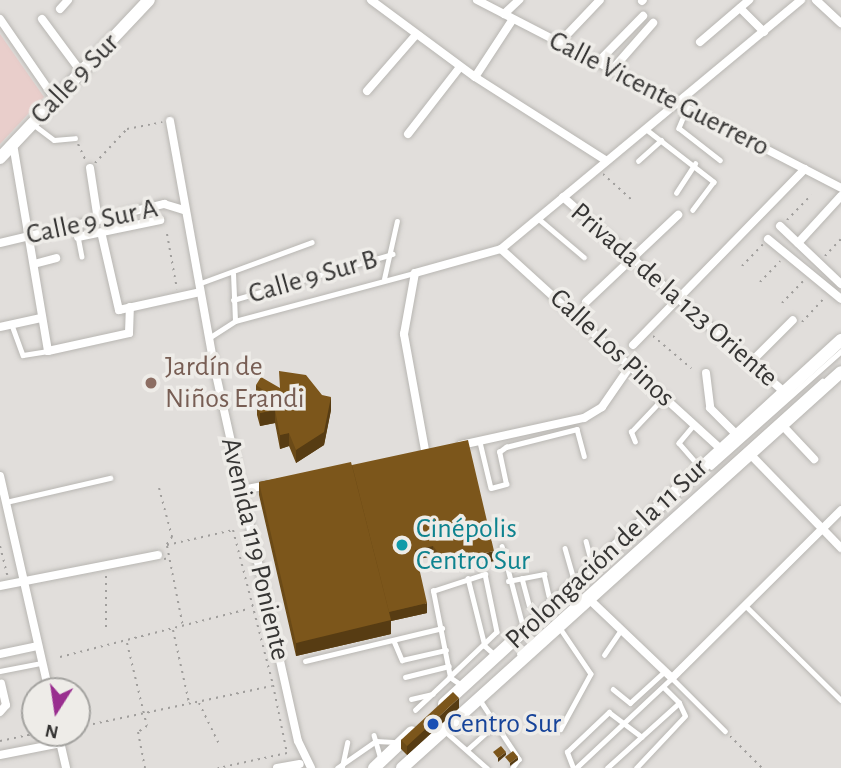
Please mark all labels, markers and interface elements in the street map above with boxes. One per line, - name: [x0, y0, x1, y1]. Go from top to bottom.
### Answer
- street label: Calle Vicente Guerrero: [543, 24, 775, 164]
- street label: Calle 9 Sur: [24, 27, 126, 131]
- street label: Calle 9 Sur A: [23, 192, 161, 252]
- street label: Privada de la 123 Oriente: [563, 196, 785, 394]
- street label: Calle 9 Sur B: [245, 243, 381, 311]
- street label: Calle Los Pinos: [542, 282, 682, 414]
- place label: Jardín de Niños Erandi: [165, 350, 304, 416]
- marker: Jardín de Niños Erandi: [143, 375, 159, 391]
- street label: Avenida 119 Poniente: [213, 435, 297, 663]
- street label: Prolongación de la 11 Sur: [499, 451, 715, 657]
- place label: Cinépolis Centro Sur: [416, 512, 530, 578]
- marker: Cinépolis Centro Sur: [394, 537, 410, 553]
- north arrow: [21, 677, 91, 747]
- place label: Centro Sur: [447, 707, 561, 741]
- marker: Centro Sur: [425, 716, 441, 732]
- text: N: [44, 720, 60, 742]

